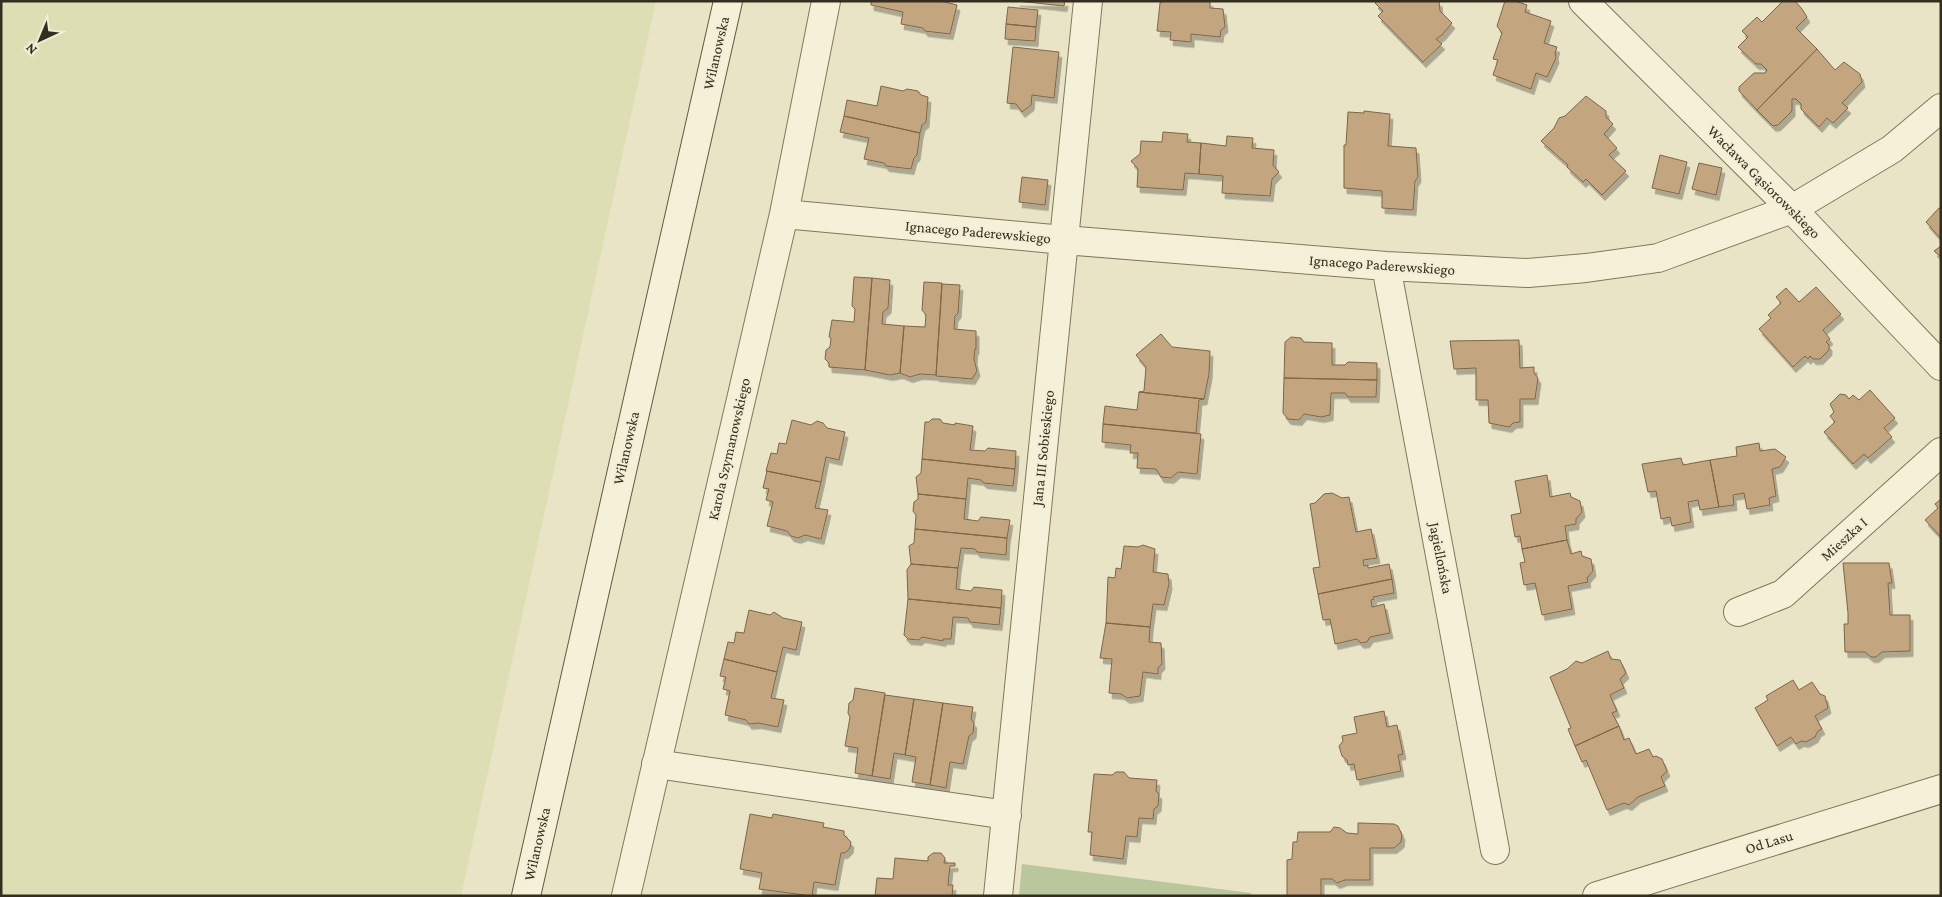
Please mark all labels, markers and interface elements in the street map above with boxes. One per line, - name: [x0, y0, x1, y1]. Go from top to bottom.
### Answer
- north arrow: [15, 15, 65, 65]
- street label: Wilanowska: [700, 15, 732, 91]
- text: N: [22, 40, 40, 58]
- street label: Wacława Gąsiorowskiego: [1704, 122, 1824, 242]
- street label: Ignacego Paderewskiego: [904, 218, 1052, 247]
- street label: Ignacego Paderewskiego: [1308, 252, 1456, 279]
- street label: Karola Szymanowskiego: [705, 376, 754, 522]
- street label: Jana III Sobieskiego: [1029, 389, 1058, 509]
- street label: Wilanowska: [610, 410, 642, 486]
- street label: Mieszka I: [1818, 514, 1870, 564]
- street label: Jagiellońska: [1425, 519, 1456, 595]
- street label: Wilanowska: [521, 806, 553, 882]
- street label: Od Lasu: [1743, 827, 1795, 857]

